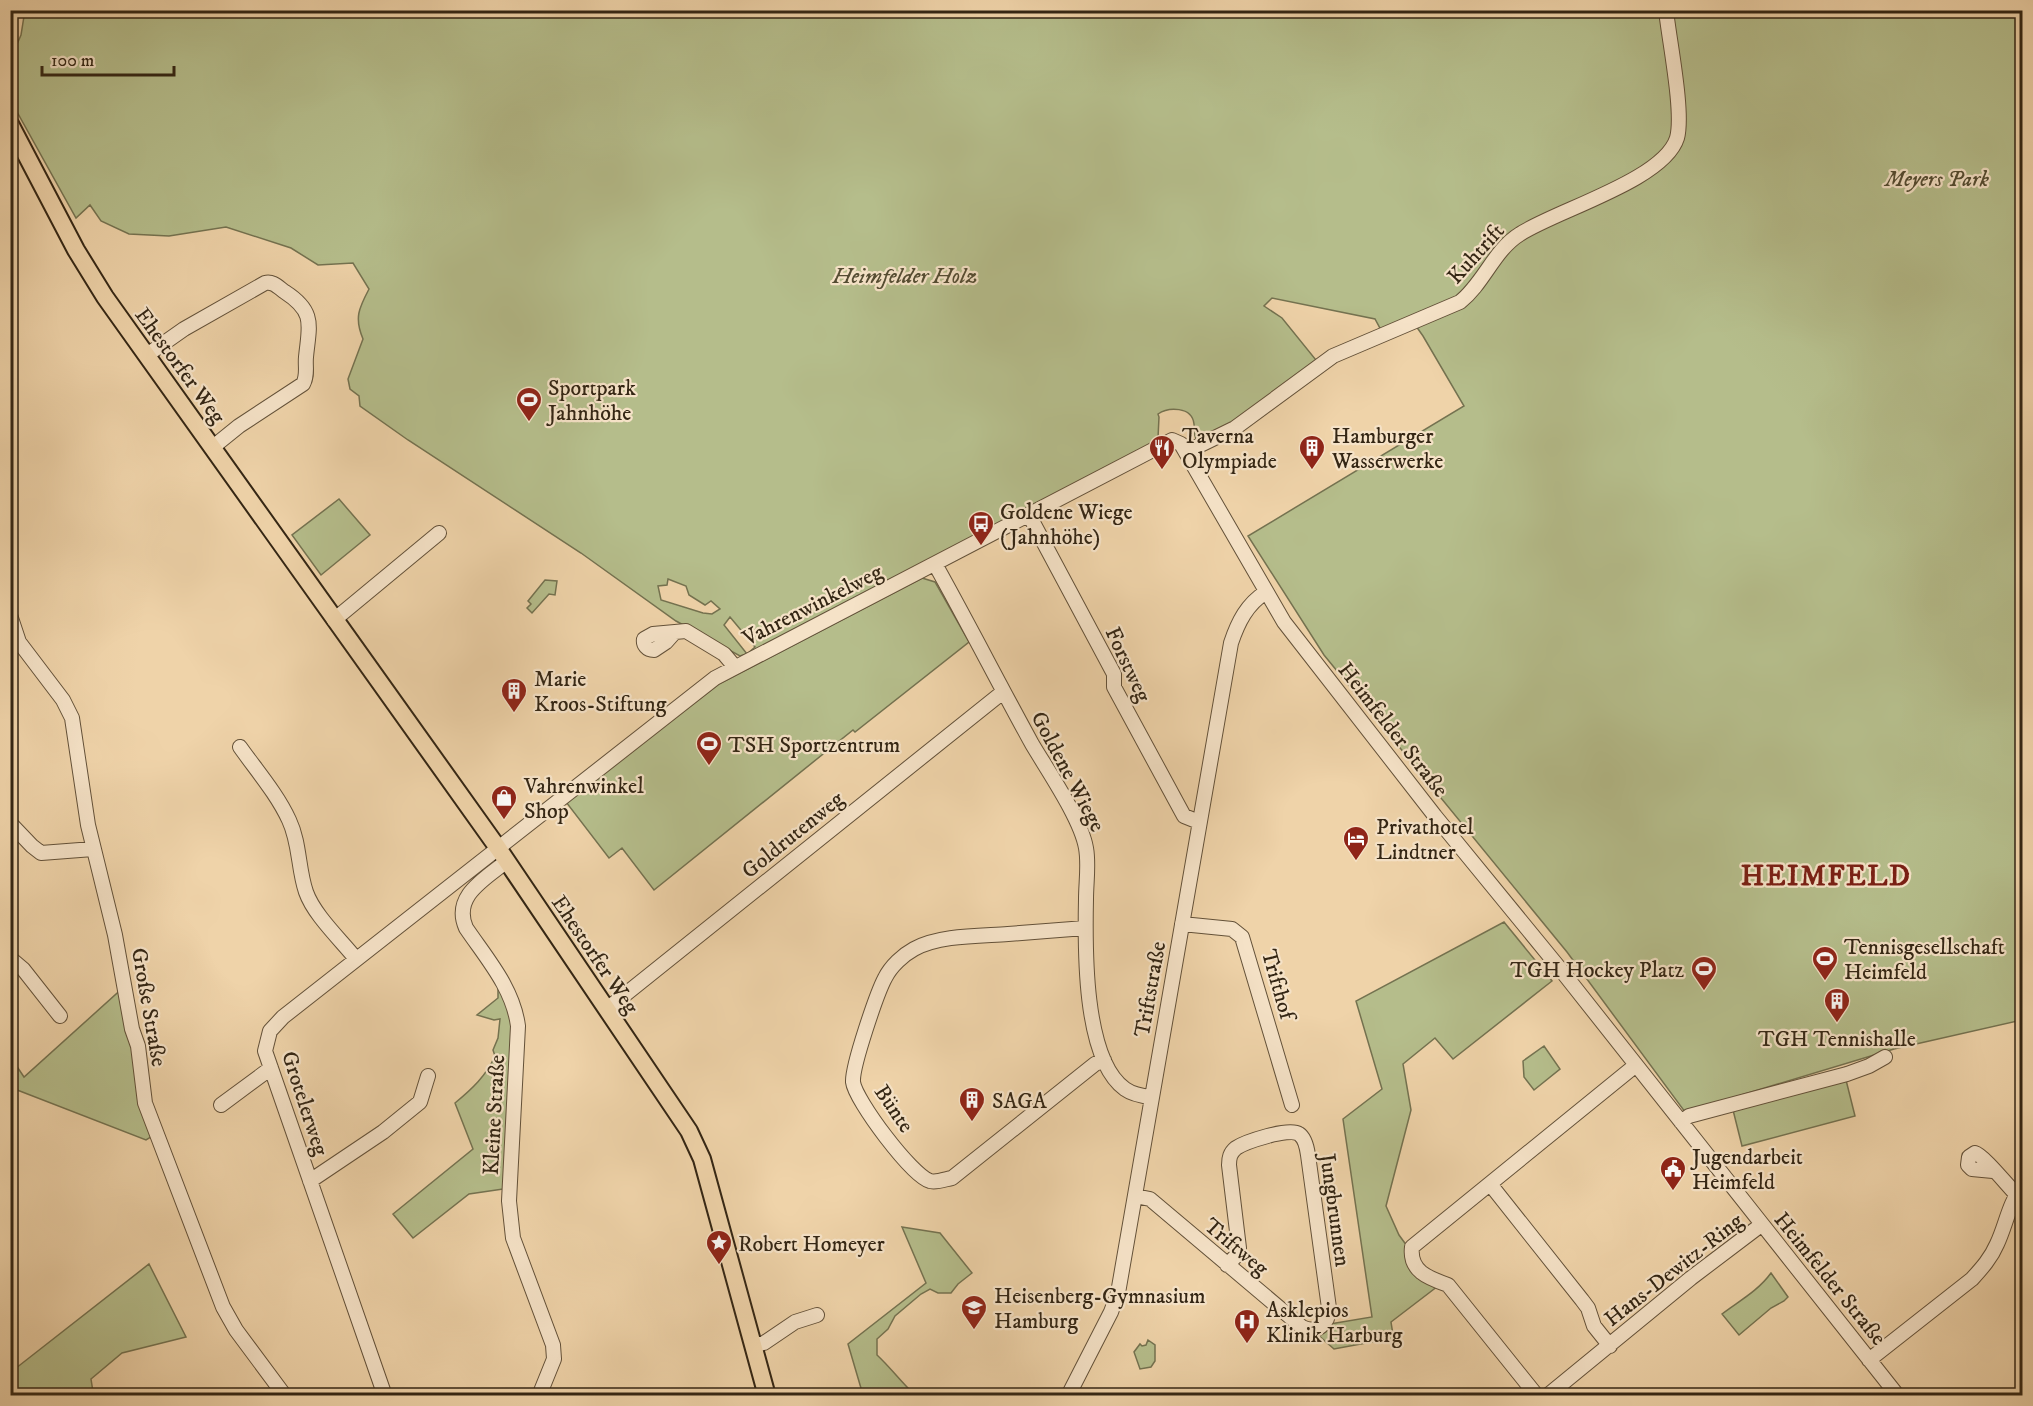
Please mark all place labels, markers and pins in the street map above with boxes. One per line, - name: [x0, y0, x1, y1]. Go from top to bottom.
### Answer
- place label: Sportpark Jahnhöhe: [546, 375, 636, 427]
- sports icon: Sportpark Jahnhöhe: [514, 385, 544, 423]
- place label: Taverna Olympiade: [1182, 423, 1277, 475]
- place label: Hamburger Wasserwerke: [1331, 423, 1443, 475]
- restaurant icon: Taverna Olympiade: [1147, 433, 1177, 471]
- building icon: Hamburger Wasserwerke: [1297, 433, 1327, 471]
- place label: Goldene Wiege (Jahnhöhe): [1000, 499, 1133, 551]
- bus stop icon: Goldene Wiege (Jahnhöhe): [966, 509, 996, 547]
- place label: Marie Kroos-Stiftung: [534, 666, 667, 718]
- building icon: Marie Kroos-Stiftung: [499, 676, 529, 714]
- sports icon: TSH Sportzentrum: [694, 729, 724, 767]
- place label: TSH Sportzentrum: [728, 732, 900, 759]
- place label: Vahrenwinkel Shop: [523, 773, 644, 825]
- shop icon: Vahrenwinkel Shop: [489, 783, 519, 821]
- place label: Privathotel Lindtner: [1376, 814, 1474, 866]
- hotel icon: Privathotel Lindtner: [1341, 824, 1371, 862]
- place label: Tennisgesellschaft Heimfeld: [1844, 934, 2005, 986]
- sports icon: Tennisgesellschaft Heimfeld: [1810, 944, 1840, 982]
- sports icon: TGH Hockey Platz: [1689, 954, 1719, 992]
- place label: TGH Hockey Platz: [1510, 957, 1684, 984]
- building icon: TGH Tennishalle: [1822, 986, 1852, 1024]
- place label: TGH Tennishalle: [1758, 1026, 1916, 1053]
- building icon: SAGA: [957, 1085, 987, 1123]
- place label: SAGA: [992, 1088, 1048, 1115]
- place label: Jugendarbeit Heimfeld: [1690, 1144, 1803, 1196]
- public building icon: Jugendarbeit Heimfeld: [1658, 1154, 1688, 1192]
- place icon: Robert Homeyer: [704, 1228, 734, 1266]
- place label: Robert Homeyer: [738, 1231, 886, 1258]
- place label: Heisenberg-Gymnasium Hamburg: [994, 1283, 1205, 1335]
- school or university icon: Heisenberg-Gymnasium Hamburg: [959, 1293, 989, 1331]
- place label: Asklepios Klinik Harburg: [1266, 1297, 1403, 1349]
- hospital icon: Asklepios Klinik Harburg: [1232, 1307, 1262, 1345]

